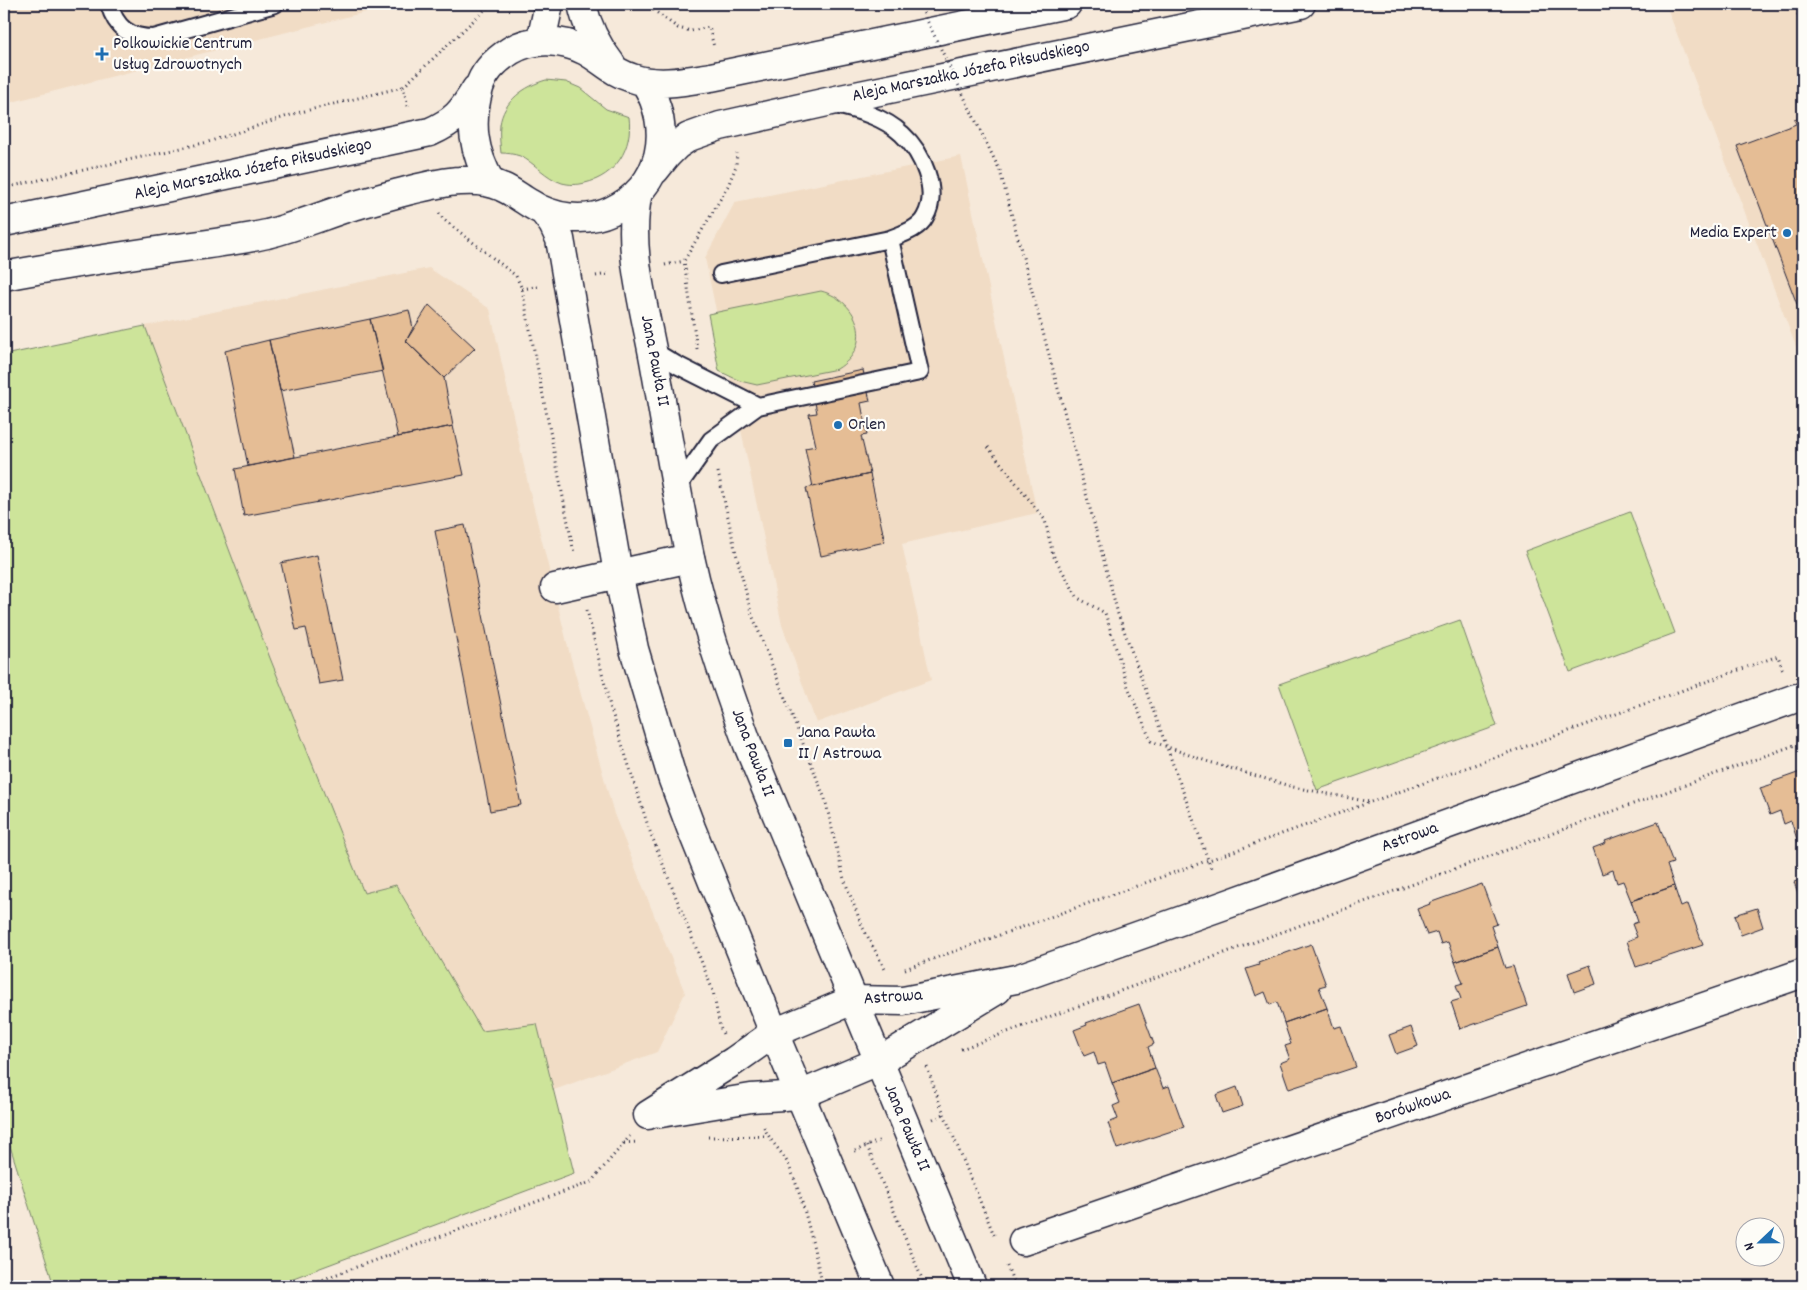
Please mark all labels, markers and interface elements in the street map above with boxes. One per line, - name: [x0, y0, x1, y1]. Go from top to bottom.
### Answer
- place label: Polkowickie Centrum Usług Zdrowotnych: [113, 32, 252, 78]
- street label: Aleja Marszałka Józefa Piłsudskiego: [850, 35, 1092, 109]
- marker: Polkowickie Centrum Usług Zdrowotnych: [95, 47, 109, 61]
- street label: Aleja Marszałka Józefa Piłsudskiego: [132, 133, 374, 207]
- place label: Media Expert: [1690, 221, 1777, 246]
- marker: Media Expert: [1781, 227, 1793, 239]
- street label: Jana Pawła II: [633, 313, 675, 409]
- place label: Orlen: [848, 413, 886, 438]
- marker: Orlen: [832, 419, 844, 431]
- street label: Jana Pawła II: [724, 705, 780, 801]
- place label: Jana Pawła II / Astrowa: [798, 721, 882, 767]
- marker: Jana Pawła II / Astrowa: [782, 737, 794, 749]
- street label: Astrowa: [1378, 816, 1442, 860]
- street label: Astrowa: [863, 983, 924, 1013]
- street label: Jana Pawła II: [876, 1081, 936, 1176]
- street label: Borówkowa: [1372, 1082, 1455, 1132]
- north arrow: [1734, 1218, 1784, 1268]
- text: N: [1739, 1239, 1760, 1253]

